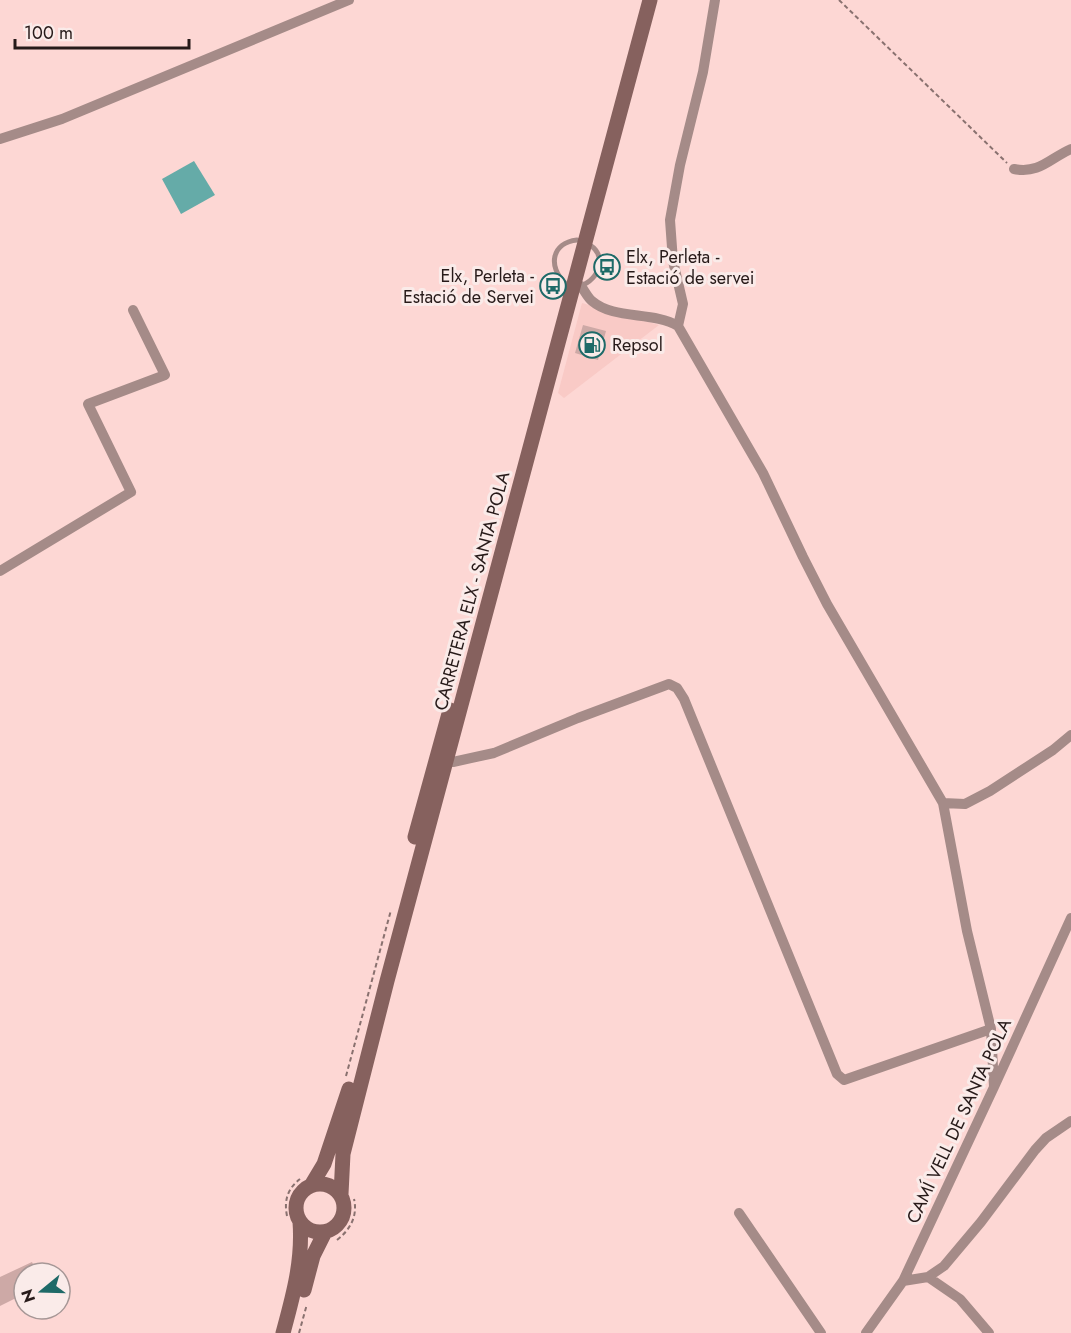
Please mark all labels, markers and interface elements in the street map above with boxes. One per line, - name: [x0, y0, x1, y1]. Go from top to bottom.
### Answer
- scale bar: [15, 12, 189, 50]
- text: 100 m: [24, 20, 73, 46]
- place label: Elx, Perleta - Estació de servei: [626, 244, 754, 291]
- bus stop icon: Elx, Perleta - Estació de servei: [592, 252, 622, 282]
- place label: Elx, Perleta - Estació de Servei: [403, 263, 534, 310]
- bus stop icon: Elx, Perleta - Estació de Servei: [538, 271, 568, 301]
- fuel station icon: Repsol: [577, 330, 607, 360]
- place label: Repsol: [612, 332, 663, 358]
- street label: CARRETERA ELX - SANTA POLA: [428, 469, 516, 713]
- street label: CAMÍ VELL DE SANTA POLA: [900, 1014, 1018, 1228]
- north arrow: [12, 1261, 72, 1321]
- text: N: [15, 1286, 41, 1305]

